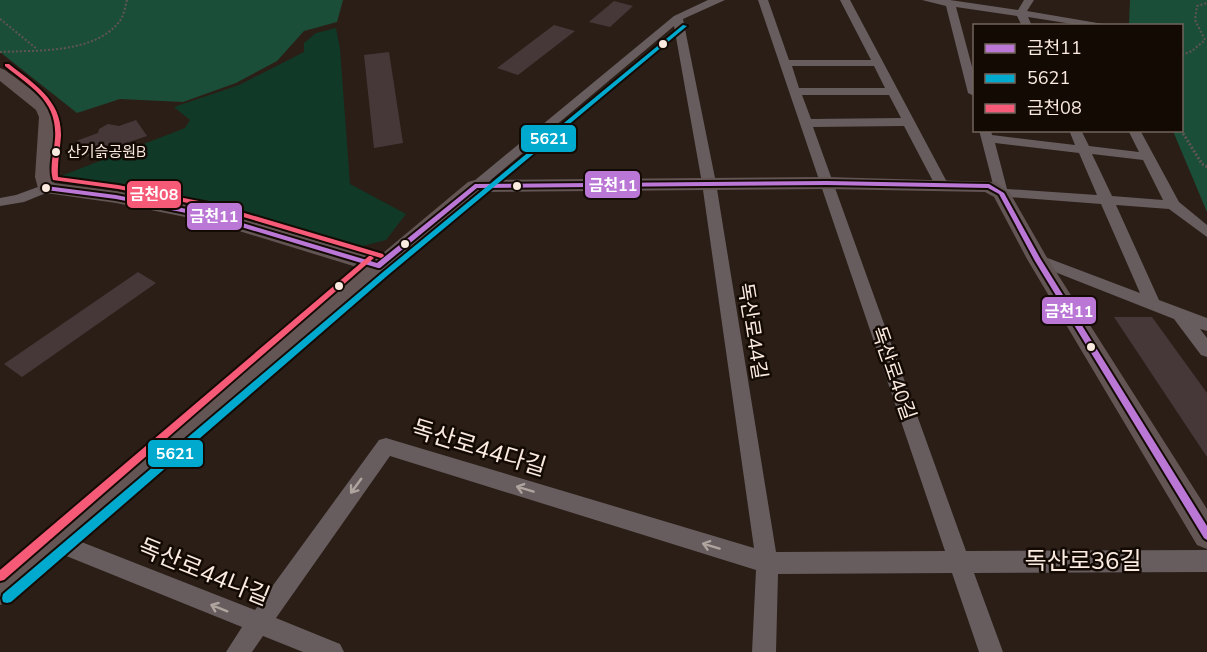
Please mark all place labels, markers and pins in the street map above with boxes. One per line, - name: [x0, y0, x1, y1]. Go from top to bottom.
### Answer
- unlabelled marker: [657, 38, 669, 50]
- place label: 산기슭공원B: [67, 142, 146, 162]
- marker: 산기슭공원B: [50, 146, 62, 158]
- unlabelled marker: [511, 180, 523, 192]
- unlabelled marker: [40, 182, 52, 194]
- unlabelled marker: [399, 238, 411, 250]
- unlabelled marker: [333, 280, 345, 292]
- unlabelled marker: [1085, 341, 1097, 353]

